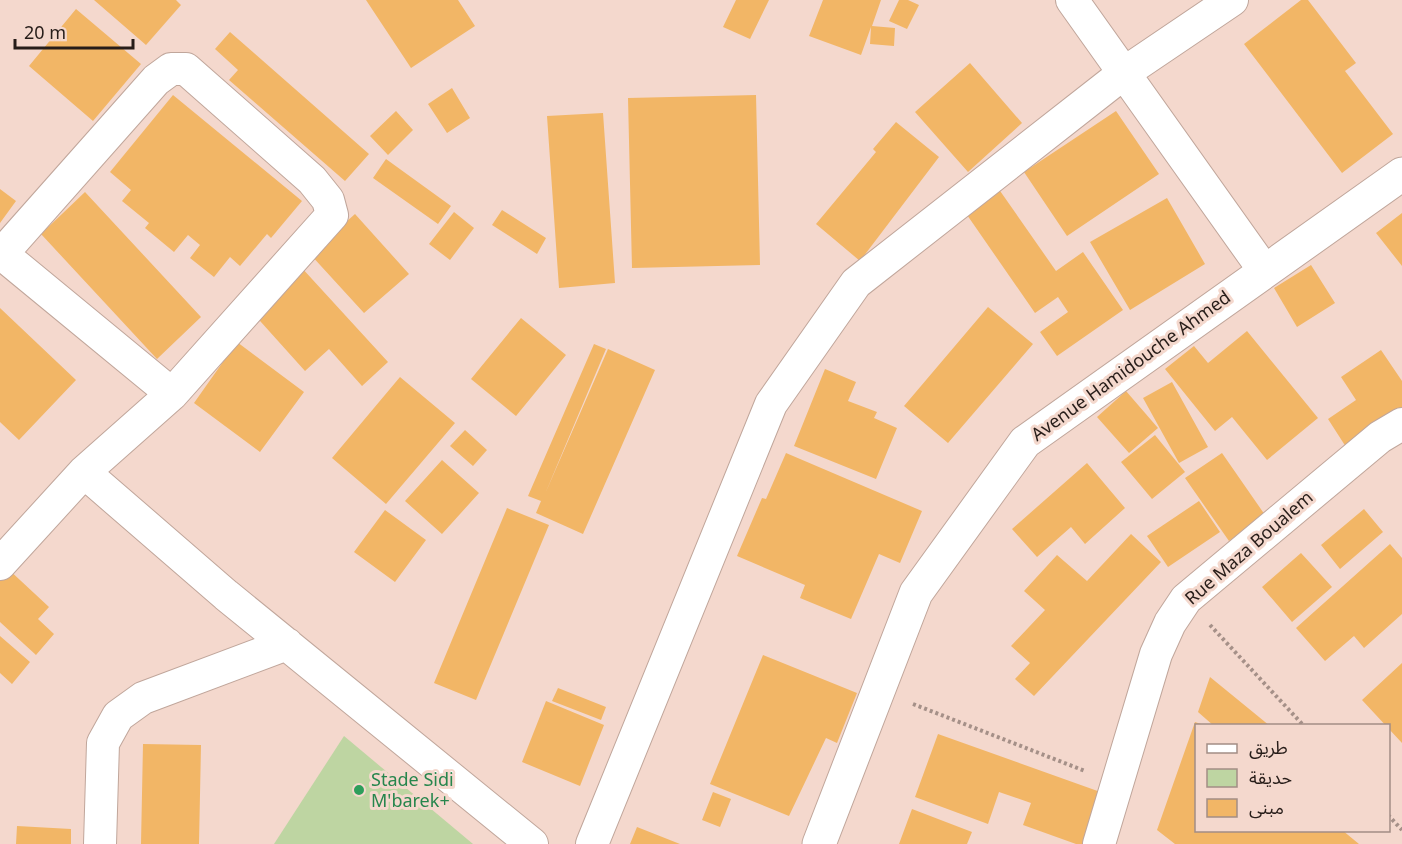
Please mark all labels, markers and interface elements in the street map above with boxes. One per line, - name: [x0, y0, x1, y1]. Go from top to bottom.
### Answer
- scale bar: [15, 12, 134, 50]
- text: 20 m: [24, 20, 66, 44]
- street label: Avenue Hamidouche Ahmed: [1026, 285, 1235, 446]
- street label: Rue Maza Boualem: [1179, 485, 1317, 610]
- legend: [1195, 724, 1390, 832]
- text: طريق: [1249, 735, 1288, 759]
- text: حديقة: [1249, 765, 1292, 789]
- place label: Stade Sidi M'barek+: [371, 767, 454, 812]
- marker: Stade Sidi M'barek+: [352, 783, 366, 797]
- text: مبنى: [1249, 795, 1284, 819]

